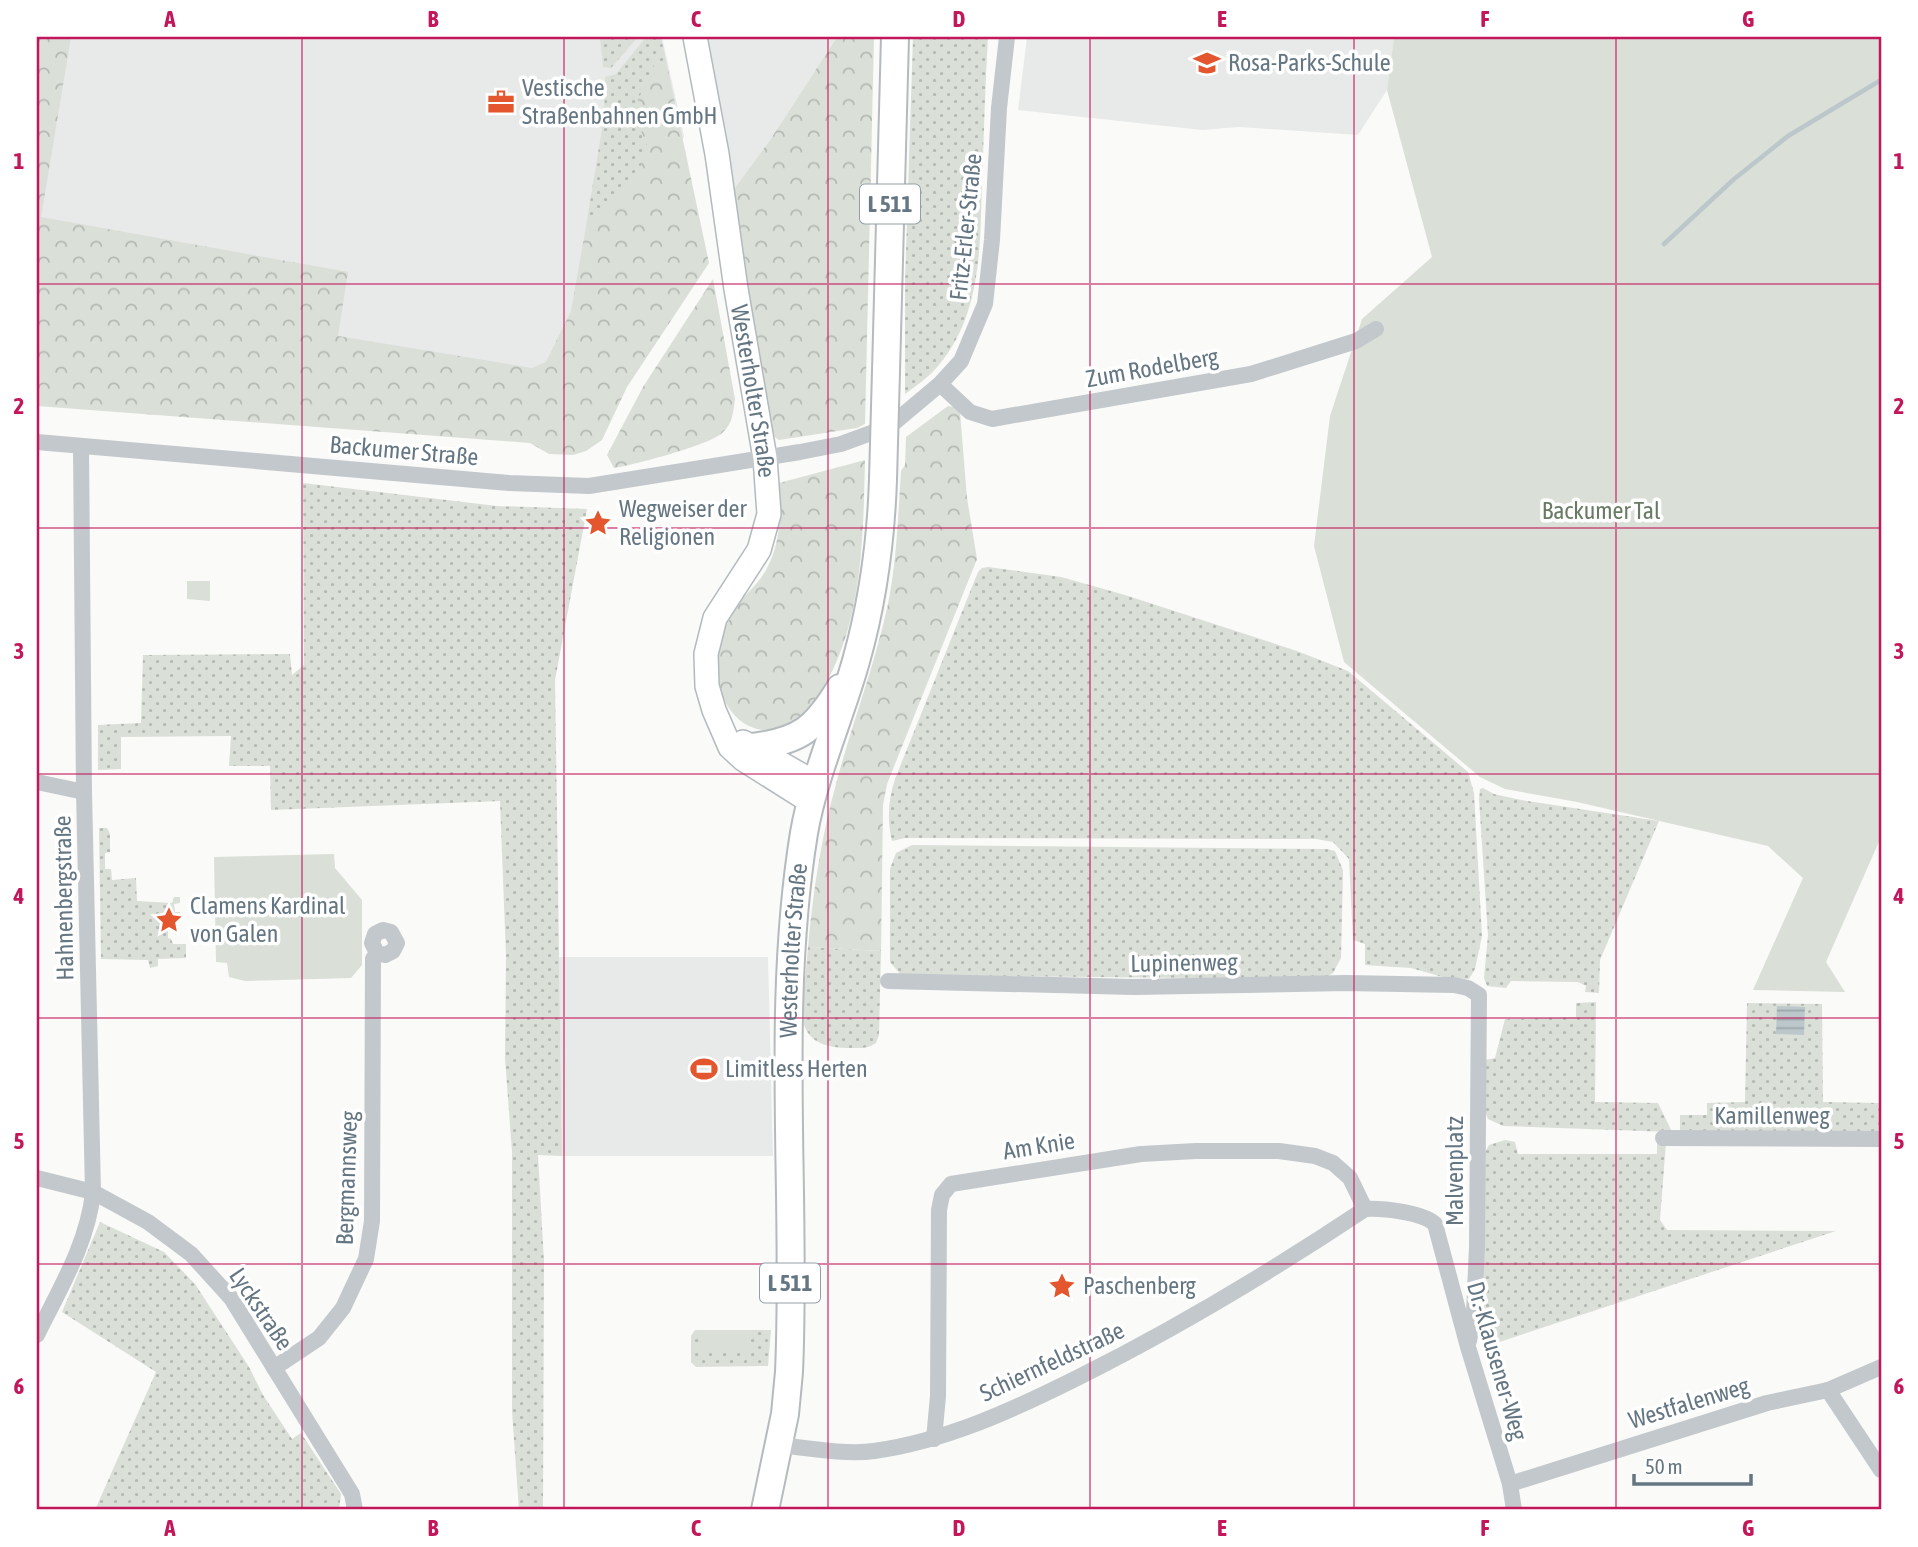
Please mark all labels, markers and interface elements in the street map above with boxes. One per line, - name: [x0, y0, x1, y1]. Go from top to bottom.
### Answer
- text: A: [163, 6, 176, 32]
- text: B: [428, 6, 439, 32]
- text: C: [691, 6, 702, 32]
- text: D: [953, 6, 966, 32]
- text: E: [1217, 6, 1227, 32]
- text: F: [1480, 6, 1490, 32]
- text: G: [1742, 6, 1754, 32]
- school or university icon: Rosa-Parks-Schule: [1192, 48, 1222, 78]
- place label: Rosa-Parks-Schule: [1228, 49, 1391, 76]
- place label: Vestische Straßenbahnen GmbH: [522, 74, 718, 129]
- office icon: Vestische Straßenbahnen GmbH: [486, 87, 516, 117]
- text: 1: [14, 148, 25, 174]
- text: 1: [1894, 148, 1905, 174]
- street label: Fritz-Erler-Straße: [944, 152, 987, 302]
- road number: L 511: [860, 184, 920, 224]
- street label: Westerholter Straße: [726, 303, 780, 479]
- street label: Zum Rodelberg: [1084, 342, 1221, 392]
- text: 2: [14, 393, 24, 419]
- text: 2: [1894, 393, 1904, 419]
- street label: Backumer Straße: [329, 431, 479, 470]
- place label: Wegweiser der Religionen: [619, 495, 747, 550]
- park label: Backumer Tal: [1542, 497, 1661, 524]
- place icon: Wegweiser der Religionen: [583, 508, 613, 538]
- text: 3: [14, 638, 24, 664]
- text: 3: [1894, 638, 1904, 664]
- street label: Hahnenbergstraße: [49, 815, 78, 981]
- street label: Westerholter Straße: [775, 861, 812, 1038]
- text: 4: [13, 883, 25, 909]
- text: 4: [1893, 883, 1905, 909]
- place label: Clamens Kardinal von Galen: [190, 892, 346, 947]
- place icon: Clamens Kardinal von Galen: [154, 905, 184, 935]
- street label: Lupinenweg: [1130, 948, 1239, 977]
- sports icon: Limitless Herten: [689, 1054, 719, 1084]
- place label: Limitless Herten: [725, 1055, 868, 1082]
- street label: Kamillenweg: [1714, 1102, 1830, 1129]
- street label: Bergmannsweg: [331, 1110, 362, 1246]
- street label: Malvenplatz: [1441, 1116, 1468, 1226]
- street label: Am Knie: [1001, 1127, 1077, 1164]
- text: 5: [14, 1128, 25, 1154]
- text: 5: [1894, 1128, 1905, 1154]
- street label: Lyckstraße: [224, 1263, 299, 1355]
- road number: L 511: [760, 1264, 820, 1302]
- place icon: Paschenberg: [1047, 1271, 1077, 1301]
- place label: Paschenberg: [1083, 1272, 1197, 1299]
- street label: Dr.-Klausener-Weg: [1462, 1279, 1533, 1444]
- street label: Schiernfeldstraße: [975, 1316, 1128, 1407]
- street label: Westfalenweg: [1625, 1371, 1753, 1434]
- text: 6: [14, 1373, 25, 1399]
- text: 6: [1894, 1373, 1905, 1399]
- scale bar: [1634, 1442, 1752, 1486]
- text: 50 m: [1645, 1454, 1683, 1478]
- text: A: [163, 1515, 176, 1541]
- text: B: [428, 1515, 439, 1541]
- text: C: [691, 1515, 702, 1541]
- text: D: [953, 1515, 966, 1541]
- text: E: [1217, 1515, 1227, 1541]
- text: F: [1480, 1515, 1490, 1541]
- text: G: [1742, 1515, 1754, 1541]

